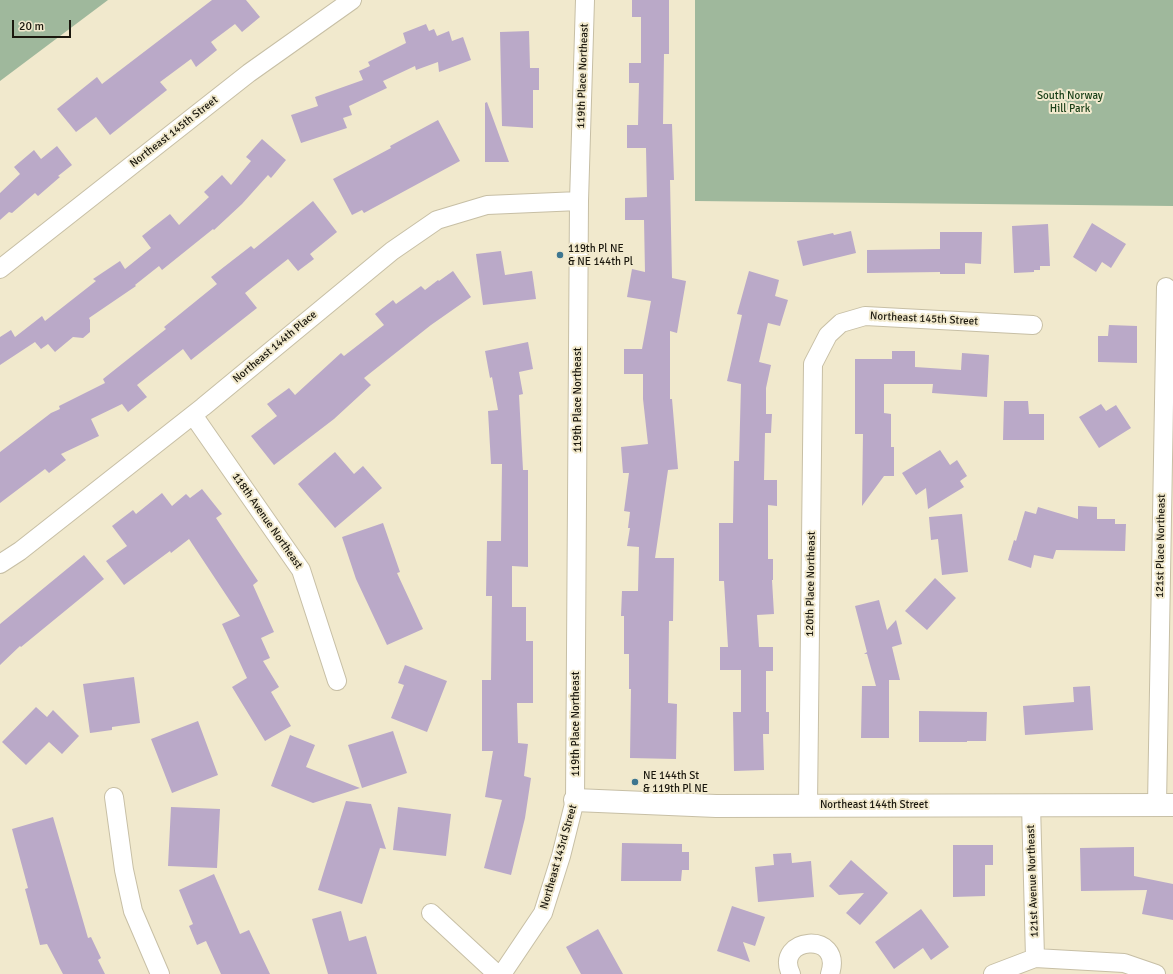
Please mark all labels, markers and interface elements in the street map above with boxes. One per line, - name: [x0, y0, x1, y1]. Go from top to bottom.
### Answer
- scale bar: [14, 12, 73, 38]
- text: 20 m: [19, 19, 44, 34]
- street label: 119th Place Northeast: [575, 23, 591, 129]
- park label: South Norway Hill Park: [1037, 89, 1103, 115]
- street label: Northeast 145th Street: [127, 93, 221, 171]
- place label: 119th Pl NE & NE 144th Pl: [568, 242, 633, 268]
- marker: 119th Pl NE & NE 144th Pl: [555, 250, 565, 260]
- street label: Northeast 144th Place: [230, 308, 320, 386]
- street label: Northeast 145th Street: [870, 310, 978, 328]
- street label: 119th Place Northeast: [571, 347, 585, 453]
- street label: 118th Avenue Northeast: [229, 471, 305, 571]
- street label: 121st Place Northeast: [1153, 494, 1169, 598]
- street label: 120th Place Northeast: [803, 531, 819, 637]
- street label: 119th Place Northeast: [569, 671, 583, 777]
- place label: NE 144th St & 119th Pl NE: [643, 769, 708, 795]
- marker: NE 144th St & 119th Pl NE: [630, 777, 640, 787]
- street label: Northeast 144th Street: [820, 798, 928, 812]
- street label: Northeast 143rd Street: [538, 803, 580, 911]
- street label: 121st Avenue Northeast: [1024, 824, 1042, 938]

